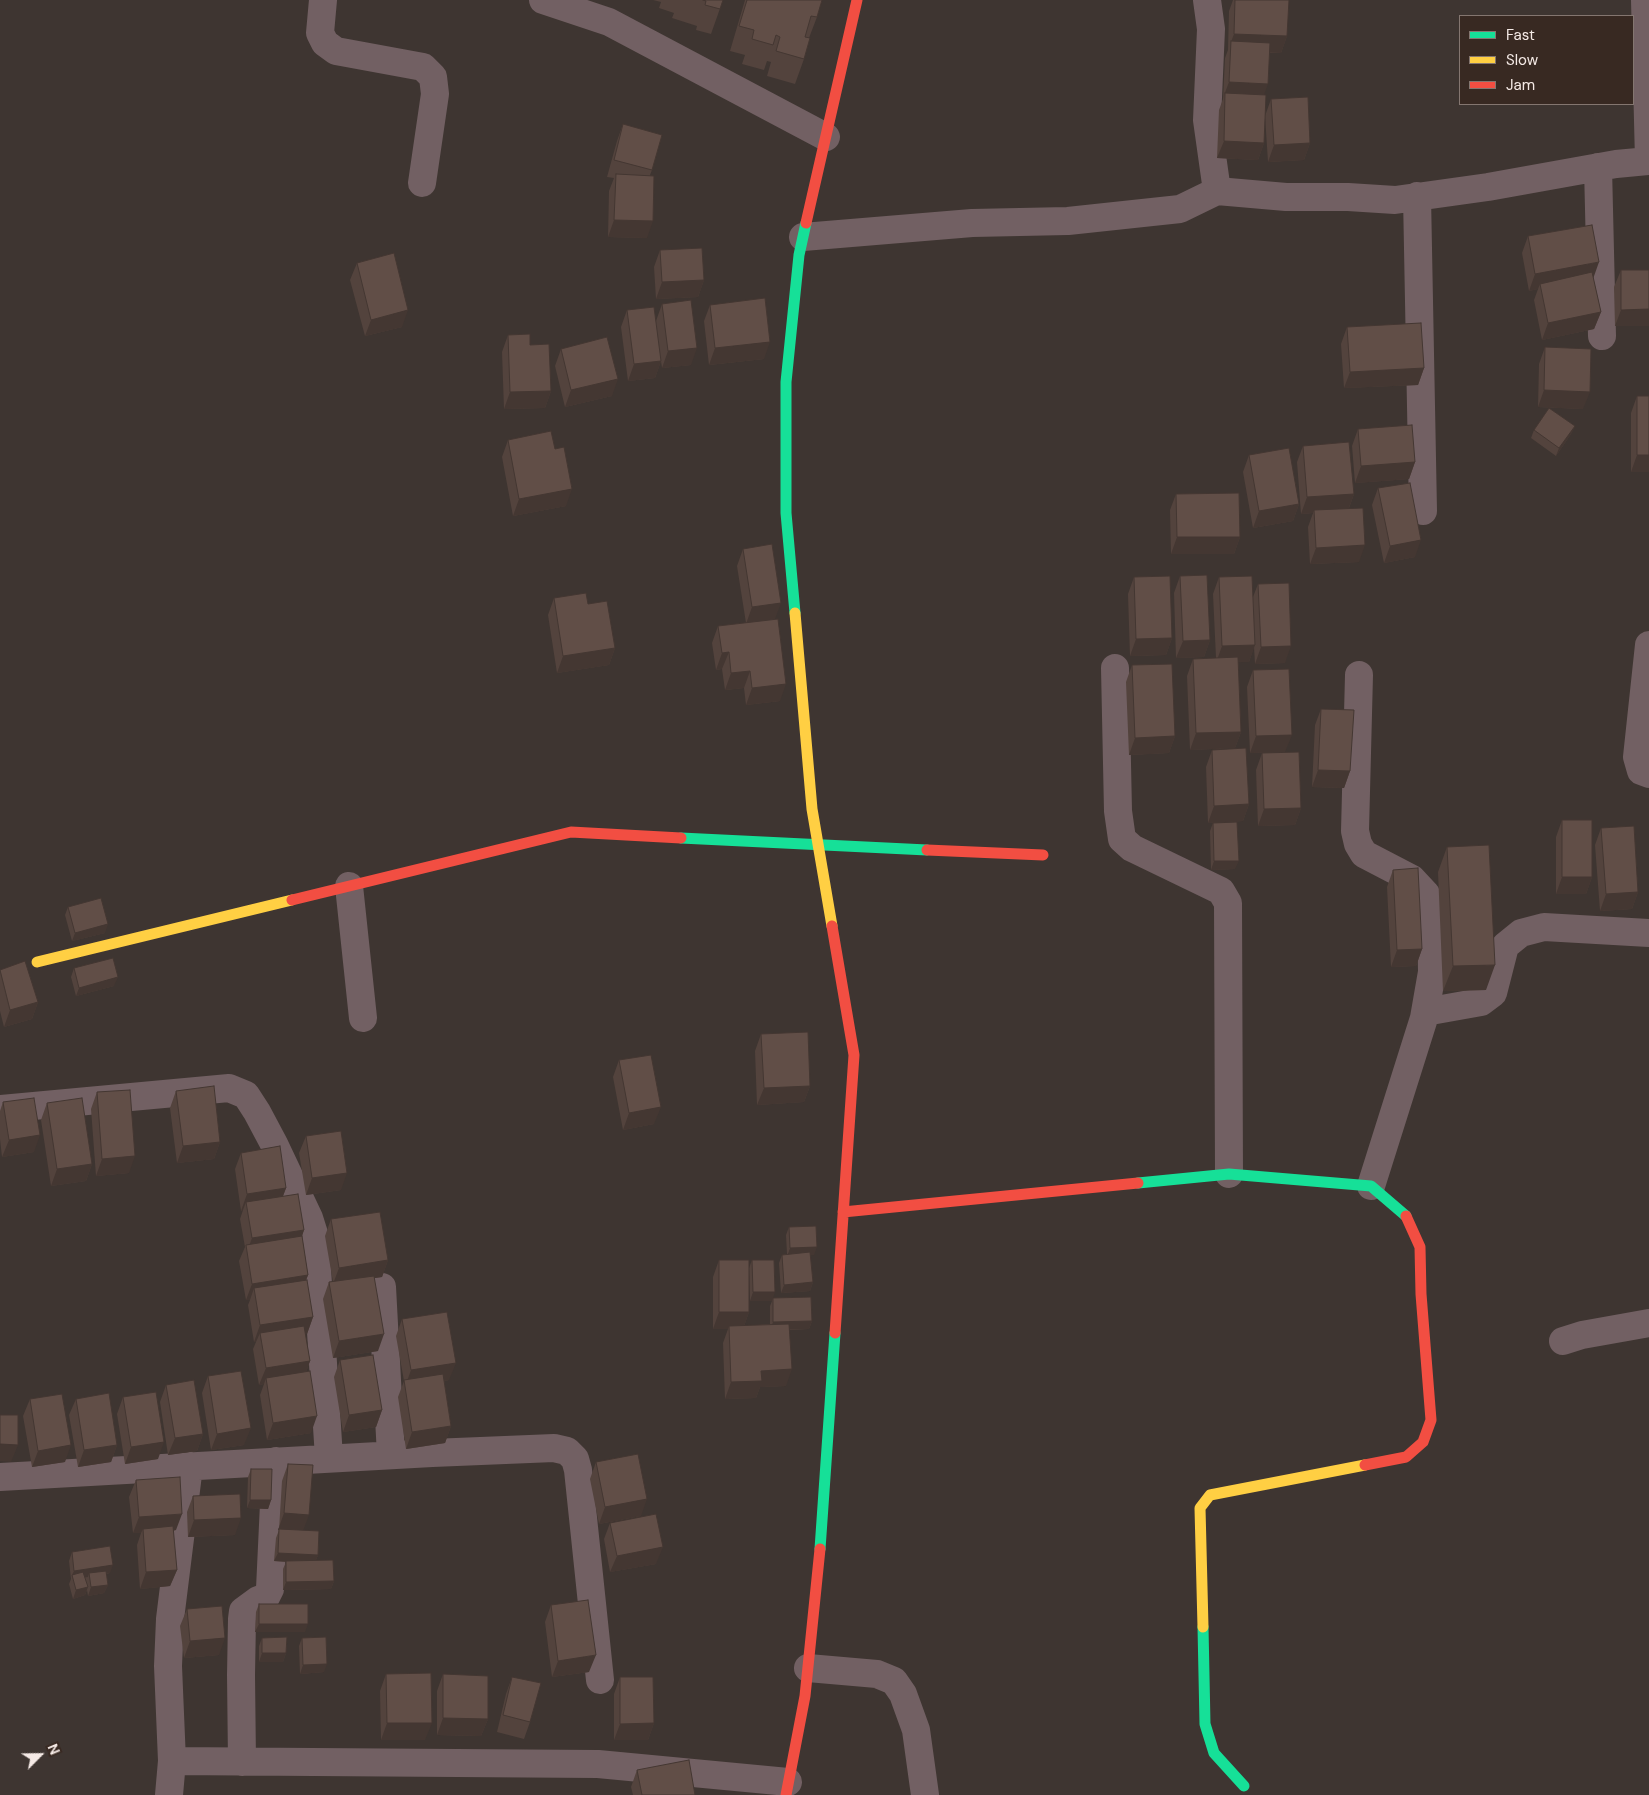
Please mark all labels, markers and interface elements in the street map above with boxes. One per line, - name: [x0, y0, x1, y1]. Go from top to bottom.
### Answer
- legend: [1459, 15, 1634, 105]
- text: Fast: [1506, 25, 1535, 45]
- text: Slow: [1506, 50, 1538, 70]
- text: Jam: [1506, 75, 1535, 95]
- north arrow: [15, 1730, 65, 1780]
- text: N: [44, 1741, 64, 1757]

